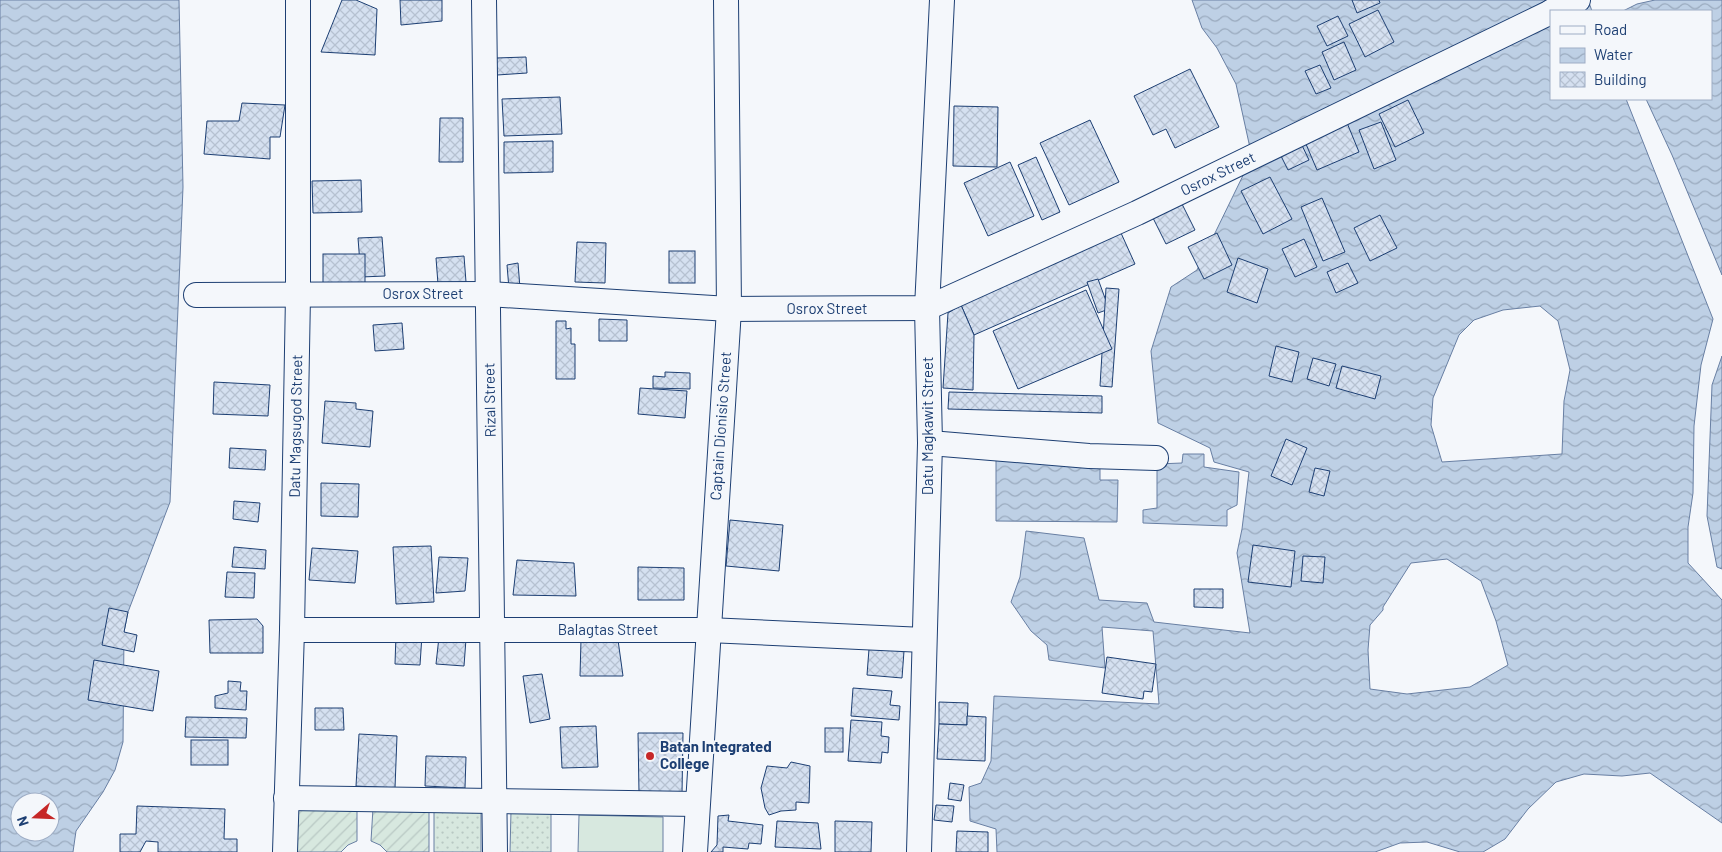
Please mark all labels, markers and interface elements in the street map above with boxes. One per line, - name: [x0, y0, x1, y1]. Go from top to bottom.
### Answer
- legend: [1550, 10, 1712, 100]
- text: Road: [1594, 20, 1627, 38]
- text: Water: [1594, 45, 1633, 63]
- text: Building: [1594, 70, 1647, 88]
- street label: Osrox Street: [1177, 147, 1258, 199]
- street label: Osrox Street: [382, 284, 464, 302]
- street label: Osrox Street: [786, 299, 868, 317]
- street label: Captain Dionisio Street: [706, 351, 734, 501]
- street label: Datu Magsugod Street: [285, 354, 305, 498]
- street label: Datu Magkawit Street: [918, 357, 936, 495]
- street label: Rizal Street: [479, 362, 499, 438]
- street label: Balagtas Street: [558, 620, 658, 638]
- place label: Batan Integrated College: [660, 737, 772, 772]
- marker: Batan Integrated College: [644, 750, 656, 762]
- north arrow: [10, 792, 60, 842]
- text: N: [13, 814, 32, 829]

